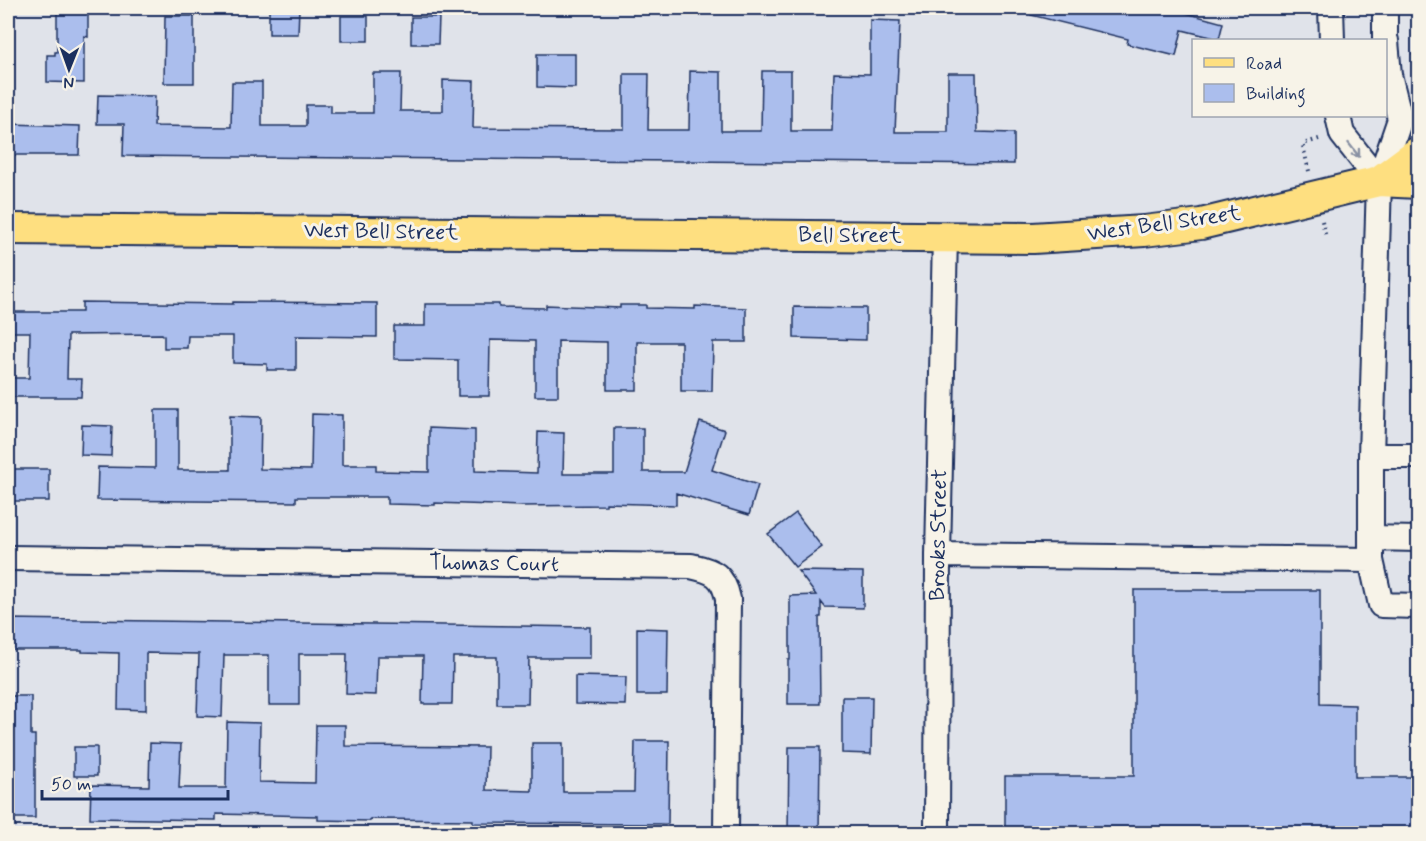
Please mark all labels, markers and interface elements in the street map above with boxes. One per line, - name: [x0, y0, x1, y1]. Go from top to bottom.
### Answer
- north arrow: [39, 39, 99, 99]
- legend: [1192, 39, 1387, 117]
- text: Road: [1246, 52, 1282, 76]
- text: N: [63, 72, 74, 93]
- text: Building: [1246, 82, 1306, 108]
- one-way arrow: [1348, 142, 1361, 158]
- street label: West Bell Street: [1086, 199, 1242, 249]
- street label: West Bell Street: [304, 217, 459, 247]
- street label: Bell Street: [798, 222, 902, 250]
- street label: Brooks Street: [924, 469, 954, 601]
- street label: Thomas Court: [429, 549, 559, 579]
- scale bar: [42, 763, 228, 801]
- text: 50 m: [51, 773, 91, 797]

